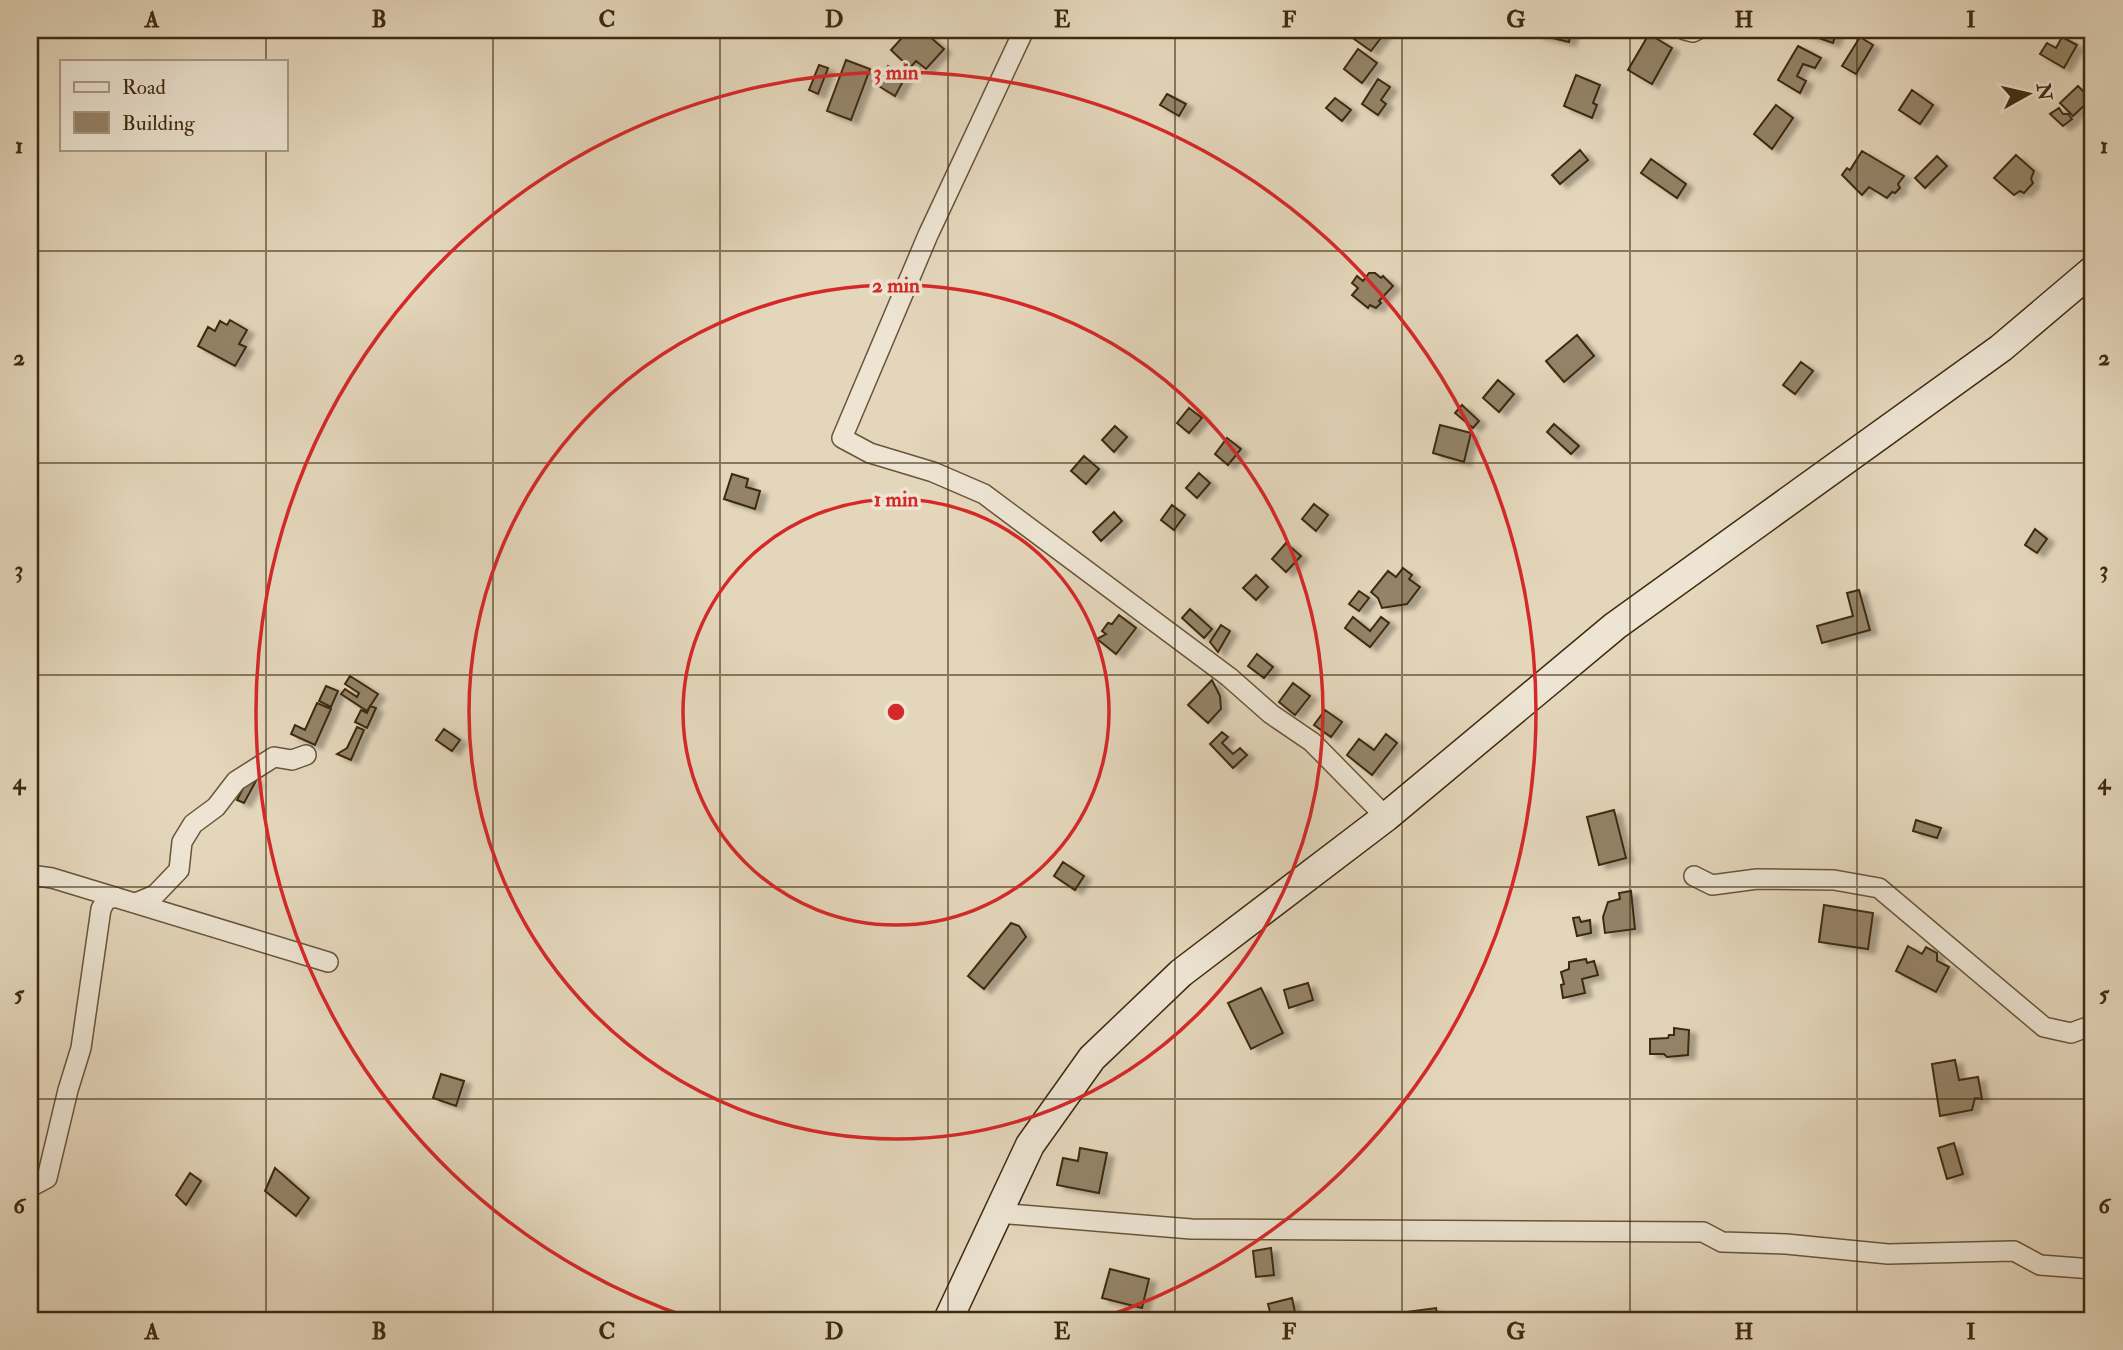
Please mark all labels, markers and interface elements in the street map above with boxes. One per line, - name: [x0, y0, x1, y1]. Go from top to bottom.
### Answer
- text: A: [144, 5, 160, 34]
- text: B: [371, 5, 387, 34]
- text: C: [599, 5, 615, 34]
- text: D: [825, 5, 843, 34]
- text: E: [1054, 5, 1071, 34]
- text: F: [1282, 5, 1297, 34]
- text: G: [1506, 5, 1526, 34]
- text: H: [1735, 5, 1754, 34]
- text: I: [1966, 5, 1976, 34]
- text: 3 min: [873, 59, 919, 86]
- legend: [60, 60, 287, 150]
- north arrow: [1994, 60, 2064, 130]
- text: Road: [122, 74, 167, 101]
- text: N: [2031, 81, 2057, 103]
- text: Building: [122, 110, 195, 137]
- text: 1: [15, 131, 23, 160]
- text: 1: [2100, 131, 2108, 160]
- text: 2 min: [872, 272, 920, 299]
- text: 2: [13, 343, 25, 372]
- text: 2: [2098, 343, 2110, 372]
- text: 1 min: [874, 486, 918, 513]
- text: 3: [15, 555, 23, 584]
- text: 3: [2100, 555, 2108, 584]
- centre of rings: [884, 700, 908, 724]
- text: 4: [12, 767, 27, 796]
- text: 4: [2097, 767, 2112, 796]
- text: 5: [14, 979, 25, 1008]
- text: 5: [2099, 979, 2110, 1008]
- text: 6: [13, 1191, 27, 1220]
- text: 6: [2098, 1191, 2112, 1220]
- text: A: [144, 1317, 160, 1346]
- text: B: [371, 1317, 387, 1346]
- text: C: [599, 1317, 615, 1346]
- text: D: [825, 1317, 843, 1346]
- text: E: [1054, 1317, 1071, 1346]
- text: F: [1282, 1317, 1297, 1346]
- text: G: [1506, 1317, 1526, 1346]
- text: H: [1735, 1317, 1754, 1346]
- text: I: [1966, 1317, 1976, 1346]

